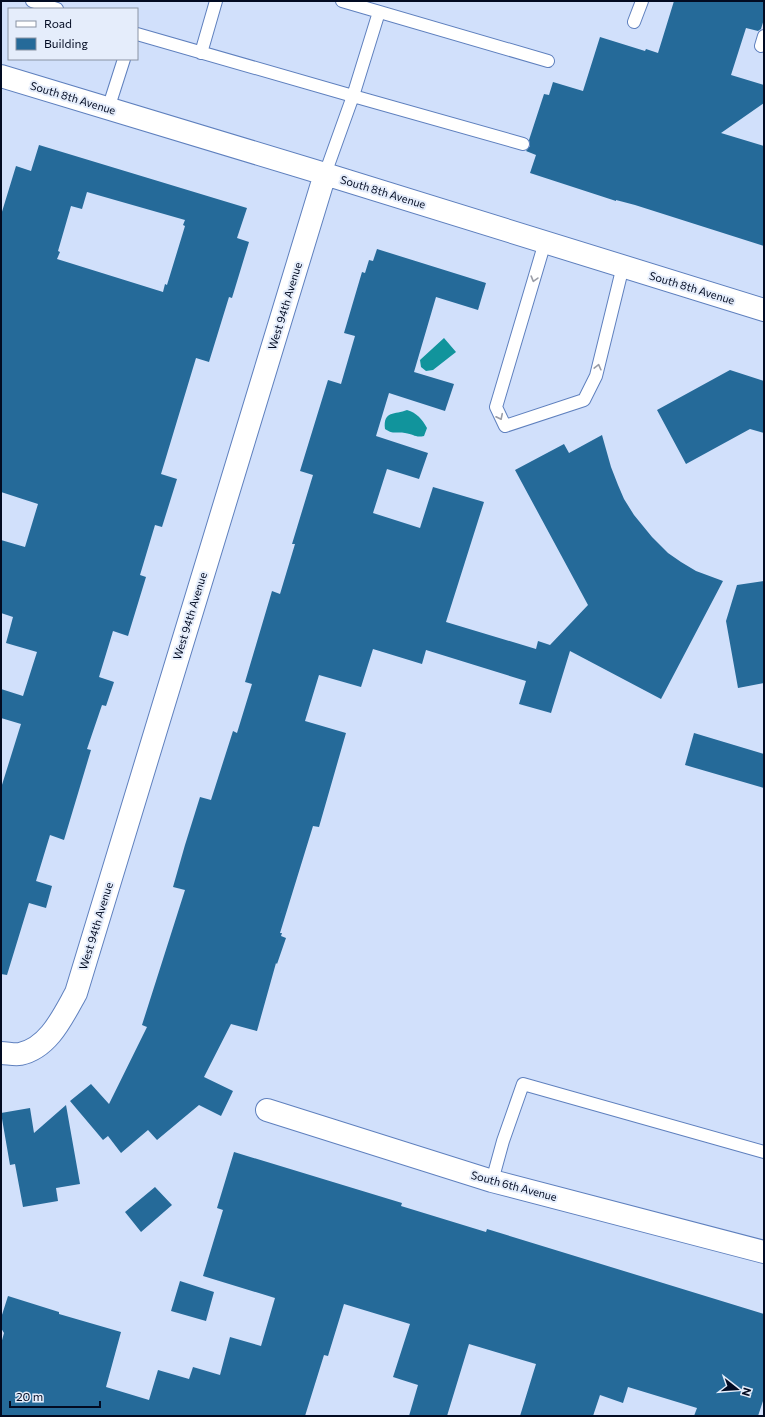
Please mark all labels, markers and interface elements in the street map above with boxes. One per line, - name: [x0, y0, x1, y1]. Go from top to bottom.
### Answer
- legend: [8, 8, 138, 60]
- text: Road: [44, 16, 72, 30]
- text: Building: [44, 36, 88, 50]
- street label: South 8th Avenue: [29, 78, 117, 117]
- street label: South 8th Avenue: [339, 172, 427, 211]
- street label: West 94th Avenue: [265, 260, 304, 351]
- street label: South 8th Avenue: [648, 268, 736, 307]
- one-way arrow: [530, 276, 539, 283]
- one-way arrow: [593, 363, 602, 370]
- one-way arrow: [496, 412, 503, 420]
- street label: West 94th Avenue: [170, 570, 209, 661]
- street label: West 94th Avenue: [76, 880, 115, 971]
- street label: South 6th Avenue: [470, 1168, 559, 1203]
- north arrow: [717, 1369, 757, 1409]
- scale bar: [10, 1383, 100, 1409]
- text: N: [740, 1386, 754, 1398]
- text: 20 m: [16, 1389, 43, 1403]

